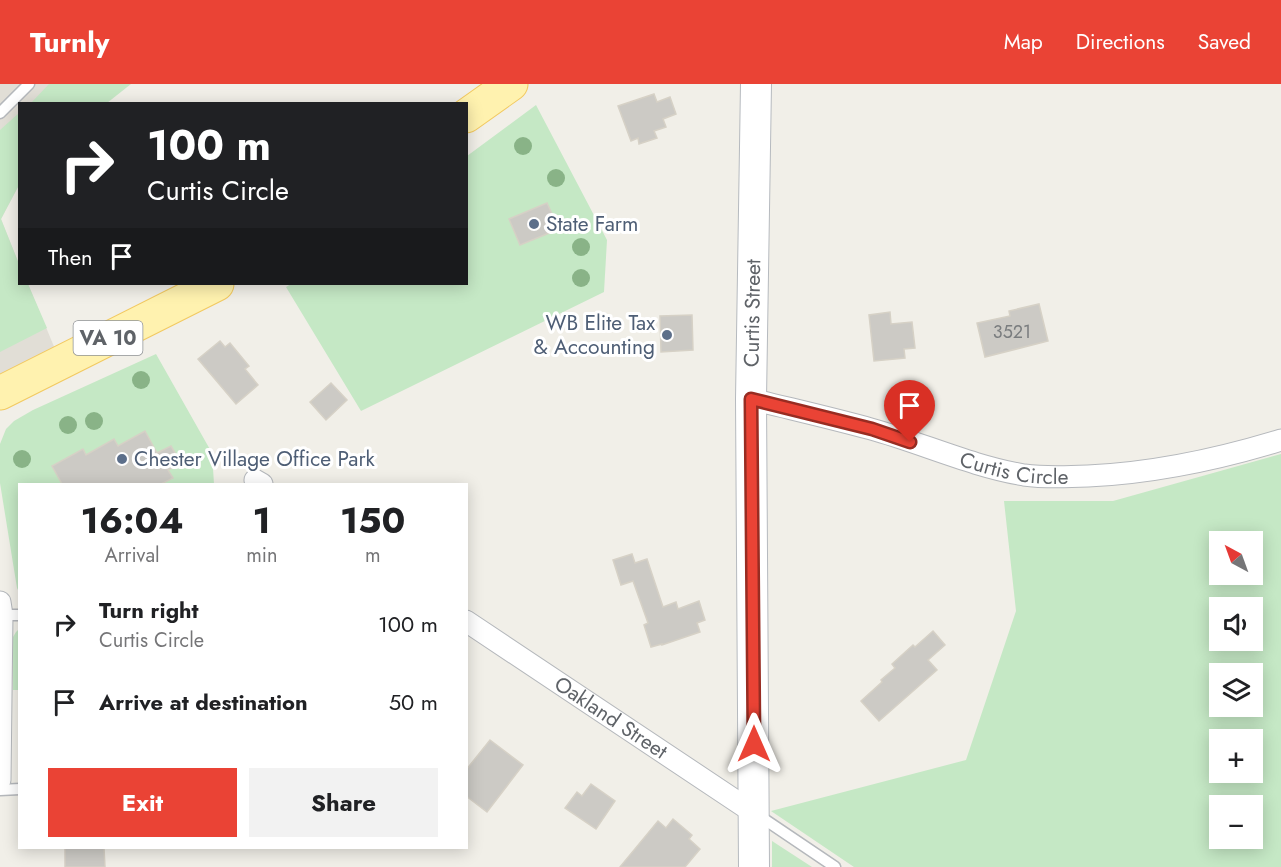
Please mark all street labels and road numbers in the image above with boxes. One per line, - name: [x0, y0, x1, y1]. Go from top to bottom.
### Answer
- street label: Curtis Street: [737, 259, 768, 367]
- road number: VA 10: [74, 321, 142, 355]
- street label: Curtis Circle: [956, 444, 1069, 492]
- street label: Oakland Street: [548, 669, 673, 766]

